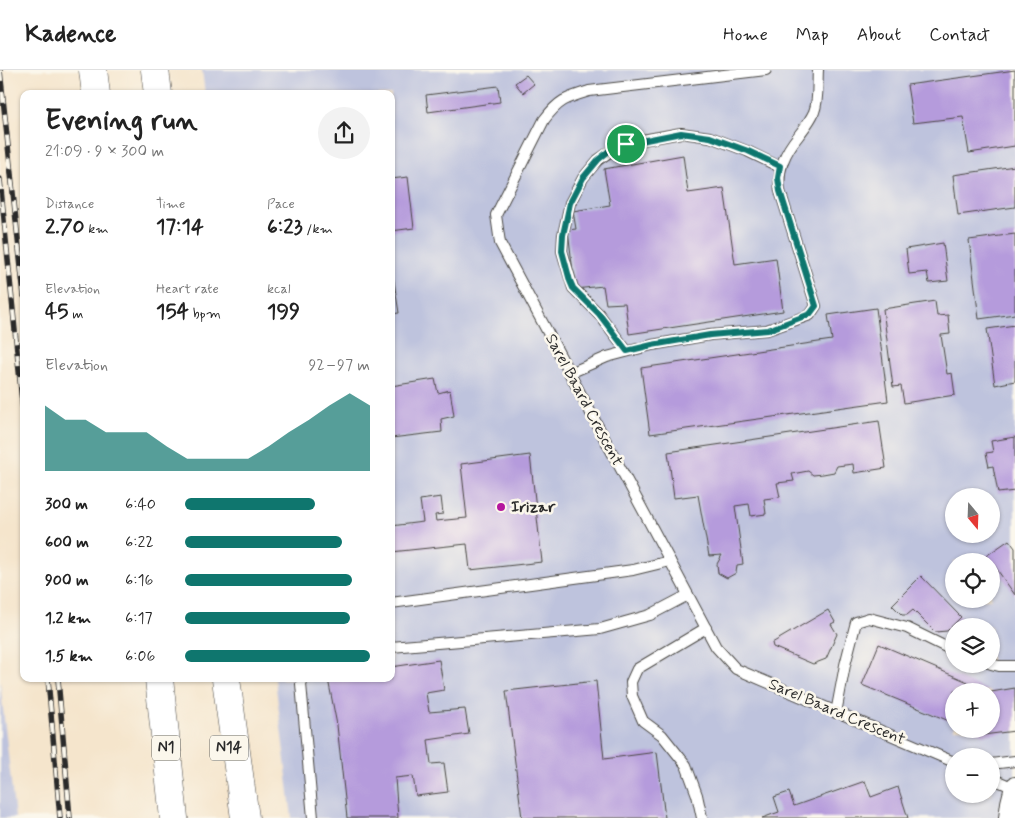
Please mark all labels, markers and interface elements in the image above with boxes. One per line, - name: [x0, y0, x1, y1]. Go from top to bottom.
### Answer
- text: Kadence: [25, 19, 116, 50]
- text: Home: [723, 23, 768, 47]
- text: Map: [796, 23, 829, 47]
- text: About: [857, 23, 901, 47]
- text: Contact: [929, 23, 990, 47]
- text: Evening run: [45, 103, 198, 140]
- button: share: [318, 107, 370, 159]
- pin: [605, 123, 647, 165]
- icon: arrive: [612, 130, 640, 158]
- text: 21:09 · 9 × 300 m: [45, 141, 164, 162]
- text: Distance: [45, 195, 94, 213]
- text: Time: [156, 195, 185, 213]
- text: Pace: [267, 195, 295, 213]
- text: 2.70: [45, 213, 84, 241]
- text: 17:14: [156, 213, 204, 241]
- text: 6:23: [267, 213, 303, 241]
- text: km: [84, 220, 109, 238]
- text: /km: [303, 220, 333, 238]
- text: Elevation: [45, 280, 100, 298]
- text: Heart rate: [156, 280, 219, 298]
- text: kcal: [267, 280, 291, 298]
- text: 45: [45, 298, 68, 326]
- text: 154: [156, 298, 189, 326]
- text: 199: [267, 298, 300, 326]
- text: m: [68, 305, 83, 323]
- text: bpm: [189, 305, 221, 323]
- street label: Sarel Baard Crescent: [540, 330, 628, 470]
- text: Elevation: [45, 355, 108, 376]
- text: 92–97 m: [308, 355, 370, 376]
- north arrow: [945, 488, 1000, 542]
- map controls: [945, 488, 1000, 803]
- text: 300 m: [45, 494, 88, 515]
- text: 6:40: [125, 494, 156, 515]
- place label: Irizar: [511, 497, 556, 518]
- marker: Irizar: [495, 501, 507, 513]
- text: 600 m: [45, 532, 89, 553]
- text: 6:22: [125, 532, 154, 553]
- button: locate: [945, 553, 1000, 608]
- text: 900 m: [45, 570, 89, 591]
- text: 6:16: [125, 570, 153, 591]
- text: 1.2 km: [45, 608, 91, 629]
- text: 6:17: [125, 608, 153, 629]
- button: layers: [945, 618, 1000, 673]
- text: 1.5 km: [45, 646, 93, 667]
- text: 6:06: [125, 646, 155, 667]
- street label: Sarel Baard Crescent: [765, 674, 909, 750]
- button: +: [945, 683, 1000, 738]
- road number: N1: [152, 736, 180, 760]
- road number: N14: [210, 736, 248, 760]
- button: −: [945, 748, 1000, 803]

